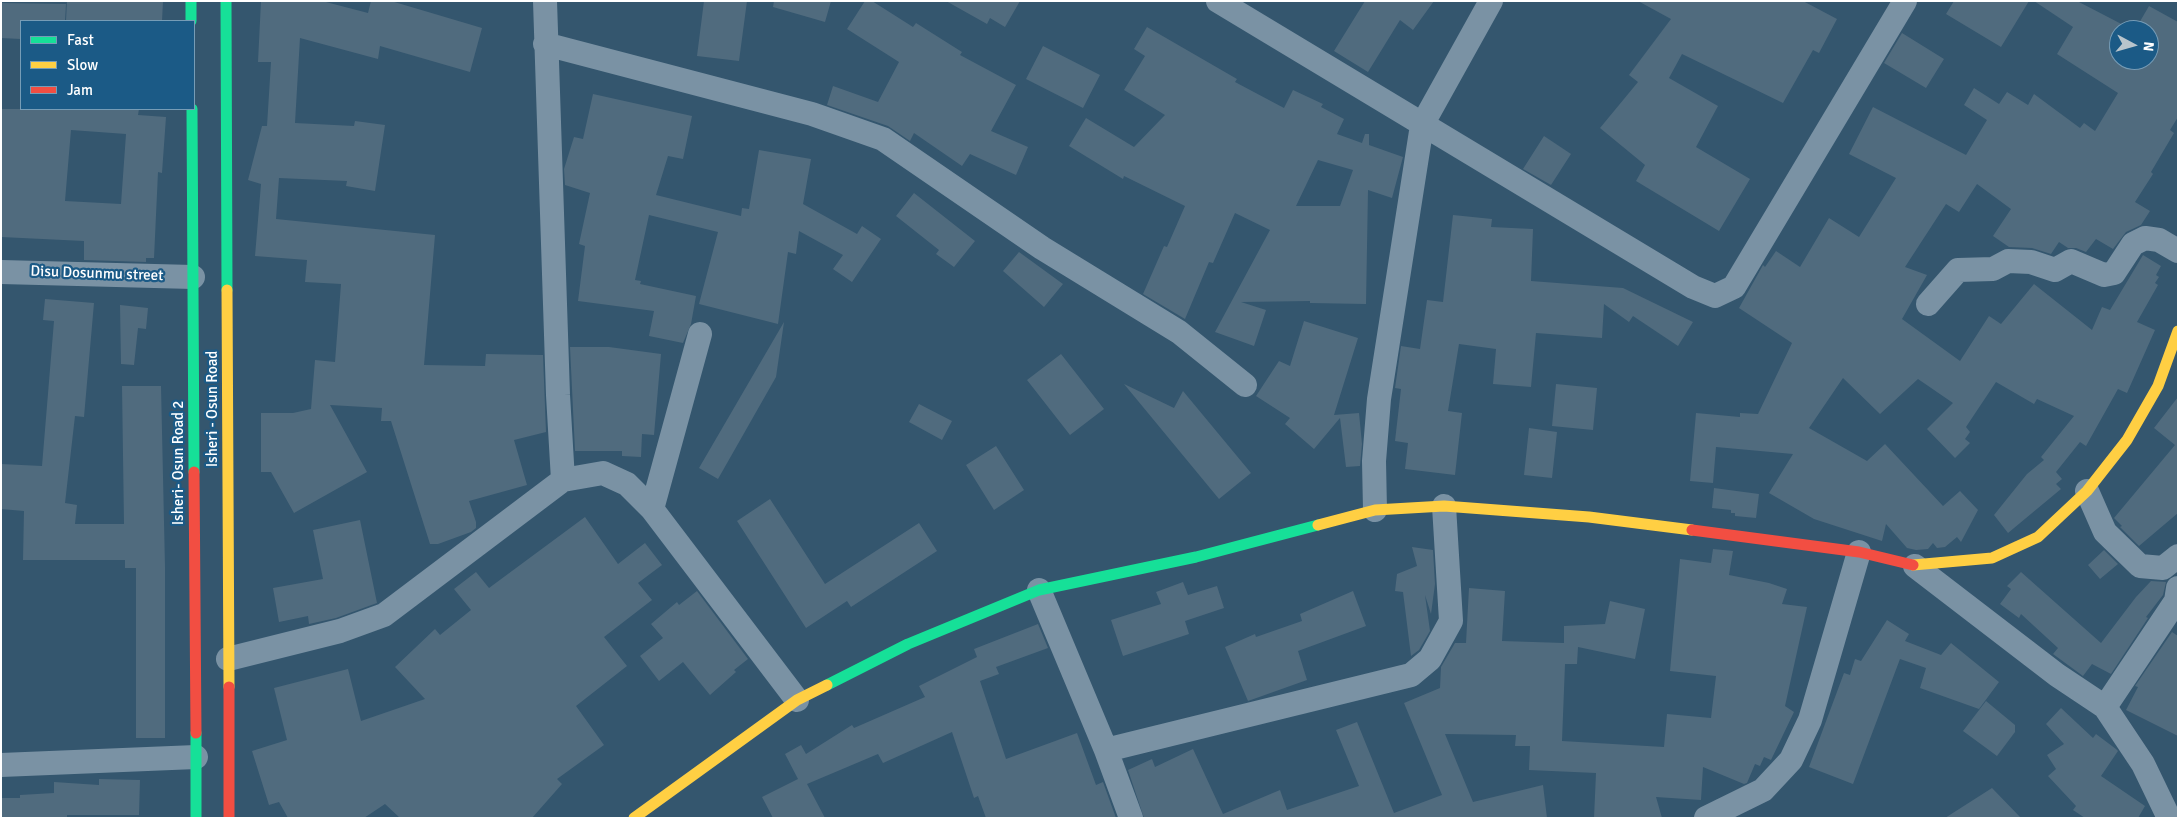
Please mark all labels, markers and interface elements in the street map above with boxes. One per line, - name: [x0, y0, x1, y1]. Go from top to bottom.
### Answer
- legend: [20, 20, 195, 110]
- north arrow: [2109, 20, 2159, 70]
- text: Fast: [67, 31, 94, 49]
- text: N: [2139, 41, 2157, 52]
- text: Slow: [67, 56, 98, 74]
- text: Jam: [67, 81, 93, 99]
- street label: Disu Dosunmu street: [30, 263, 164, 285]
- street label: Isheri - Osun Road: [204, 351, 222, 467]
- street label: Isheri- Osun Road 2: [170, 401, 188, 525]

